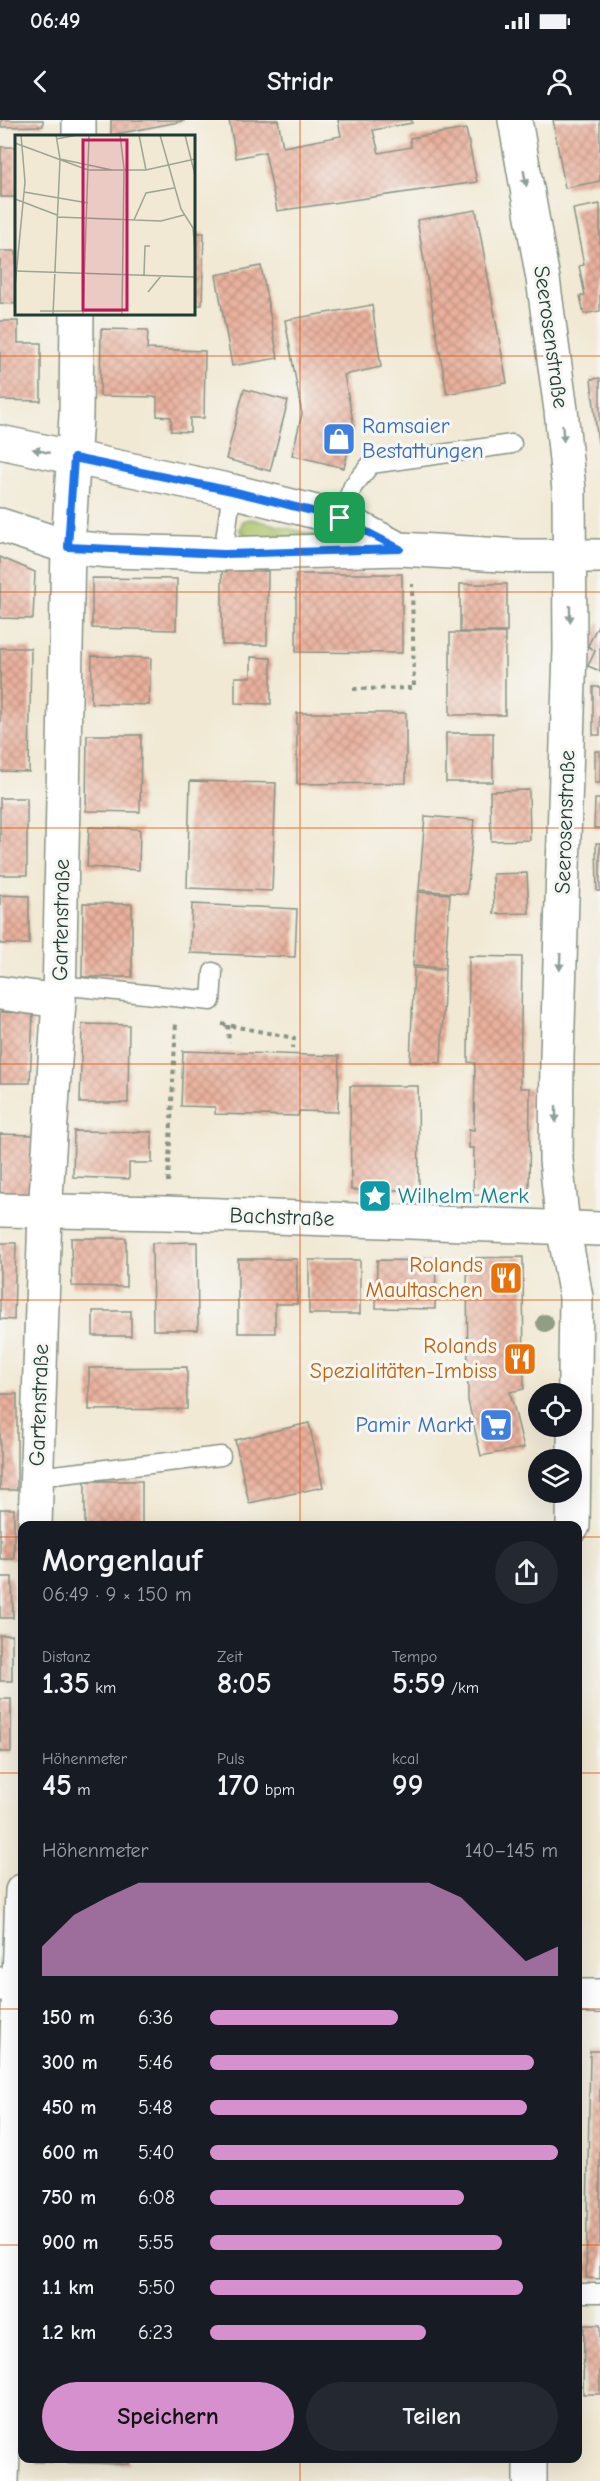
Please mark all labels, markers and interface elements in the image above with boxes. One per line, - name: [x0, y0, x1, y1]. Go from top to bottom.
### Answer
- text: 06:49: [30, 8, 80, 34]
- icon: back: [24, 65, 57, 98]
- icon: person: [543, 65, 576, 98]
- text: Stridr: [267, 66, 333, 97]
- inset map: [15, 135, 195, 315]
- one-way arrow: [521, 168, 530, 187]
- street label: Seerosenstraße: [528, 264, 574, 410]
- place label: Ramsaier Bestattungen: [362, 413, 484, 464]
- shop icon: Ramsaier Bestattungen: [321, 421, 357, 457]
- one-way arrow: [559, 423, 568, 442]
- one-way arrow: [31, 446, 50, 455]
- pin: [314, 492, 365, 543]
- icon: arrive: [323, 501, 356, 534]
- one-way arrow: [565, 605, 575, 624]
- street label: Seerosenstraße: [549, 750, 581, 894]
- street label: Gartenstraße: [47, 859, 75, 981]
- one-way arrow: [555, 953, 564, 972]
- one-way arrow: [551, 1105, 561, 1124]
- place icon: Wilhelm Merk: [357, 1178, 393, 1214]
- place label: Wilhelm Merk: [398, 1183, 529, 1209]
- street label: Bachstraße: [229, 1202, 335, 1232]
- place label: Rolands Maultaschen: [365, 1252, 483, 1303]
- restaurant icon: Rolands Maultaschen: [488, 1260, 524, 1296]
- place label: Rolands Spezialitäten-Imbiss: [310, 1333, 497, 1384]
- restaurant icon: Rolands Spezialitäten-Imbiss: [502, 1341, 538, 1377]
- street label: Gartenstraße: [24, 1343, 54, 1467]
- map controls: [528, 1383, 582, 1503]
- button: locate: [528, 1383, 582, 1437]
- supermarket icon: Pamir Markt: [478, 1407, 514, 1443]
- place label: Pamir Markt: [356, 1412, 474, 1438]
- button: layers: [528, 1449, 582, 1503]
- text: Morgenlauf: [42, 1541, 202, 1579]
- button: share: [495, 1541, 558, 1604]
- text: 06:49 · 9 × 150 m: [42, 1583, 191, 1606]
- text: Distanz: [42, 1648, 91, 1666]
- text: Zeit: [217, 1648, 243, 1666]
- text: Tempo: [392, 1648, 437, 1666]
- text: 1.35: [42, 1666, 90, 1701]
- text: 8:05: [217, 1666, 272, 1701]
- text: 5:59: [392, 1666, 446, 1701]
- text: km: [90, 1679, 116, 1697]
- text: /km: [446, 1679, 479, 1697]
- text: Höhenmeter: [42, 1750, 127, 1768]
- text: Puls: [217, 1750, 244, 1768]
- text: kcal: [392, 1750, 419, 1768]
- text: 45: [42, 1768, 72, 1803]
- text: 170: [217, 1768, 259, 1803]
- text: 99: [392, 1768, 423, 1803]
- text: m: [72, 1781, 91, 1799]
- text: bpm: [259, 1781, 295, 1799]
- text: Höhenmeter: [42, 1839, 149, 1862]
- text: 140–145 m: [465, 1839, 558, 1862]
- text: 150 m: [42, 2006, 95, 2029]
- text: 6:36: [138, 2006, 173, 2029]
- text: 300 m: [42, 2051, 98, 2074]
- text: 5:46: [138, 2051, 173, 2074]
- text: 450 m: [42, 2096, 96, 2119]
- text: 5:48: [138, 2096, 172, 2119]
- text: 600 m: [42, 2141, 98, 2164]
- text: 5:40: [138, 2141, 174, 2164]
- text: 750 m: [42, 2186, 96, 2209]
- text: 6:08: [138, 2186, 175, 2209]
- text: 900 m: [42, 2231, 98, 2254]
- text: 5:55: [138, 2231, 174, 2254]
- text: 1.1 km: [42, 2276, 94, 2299]
- text: 5:50: [138, 2276, 175, 2299]
- text: 1.2 km: [42, 2321, 96, 2344]
- text: 6:23: [138, 2321, 173, 2344]
- button: Speichern: [42, 2382, 294, 2451]
- button: Teilen: [306, 2382, 558, 2451]

